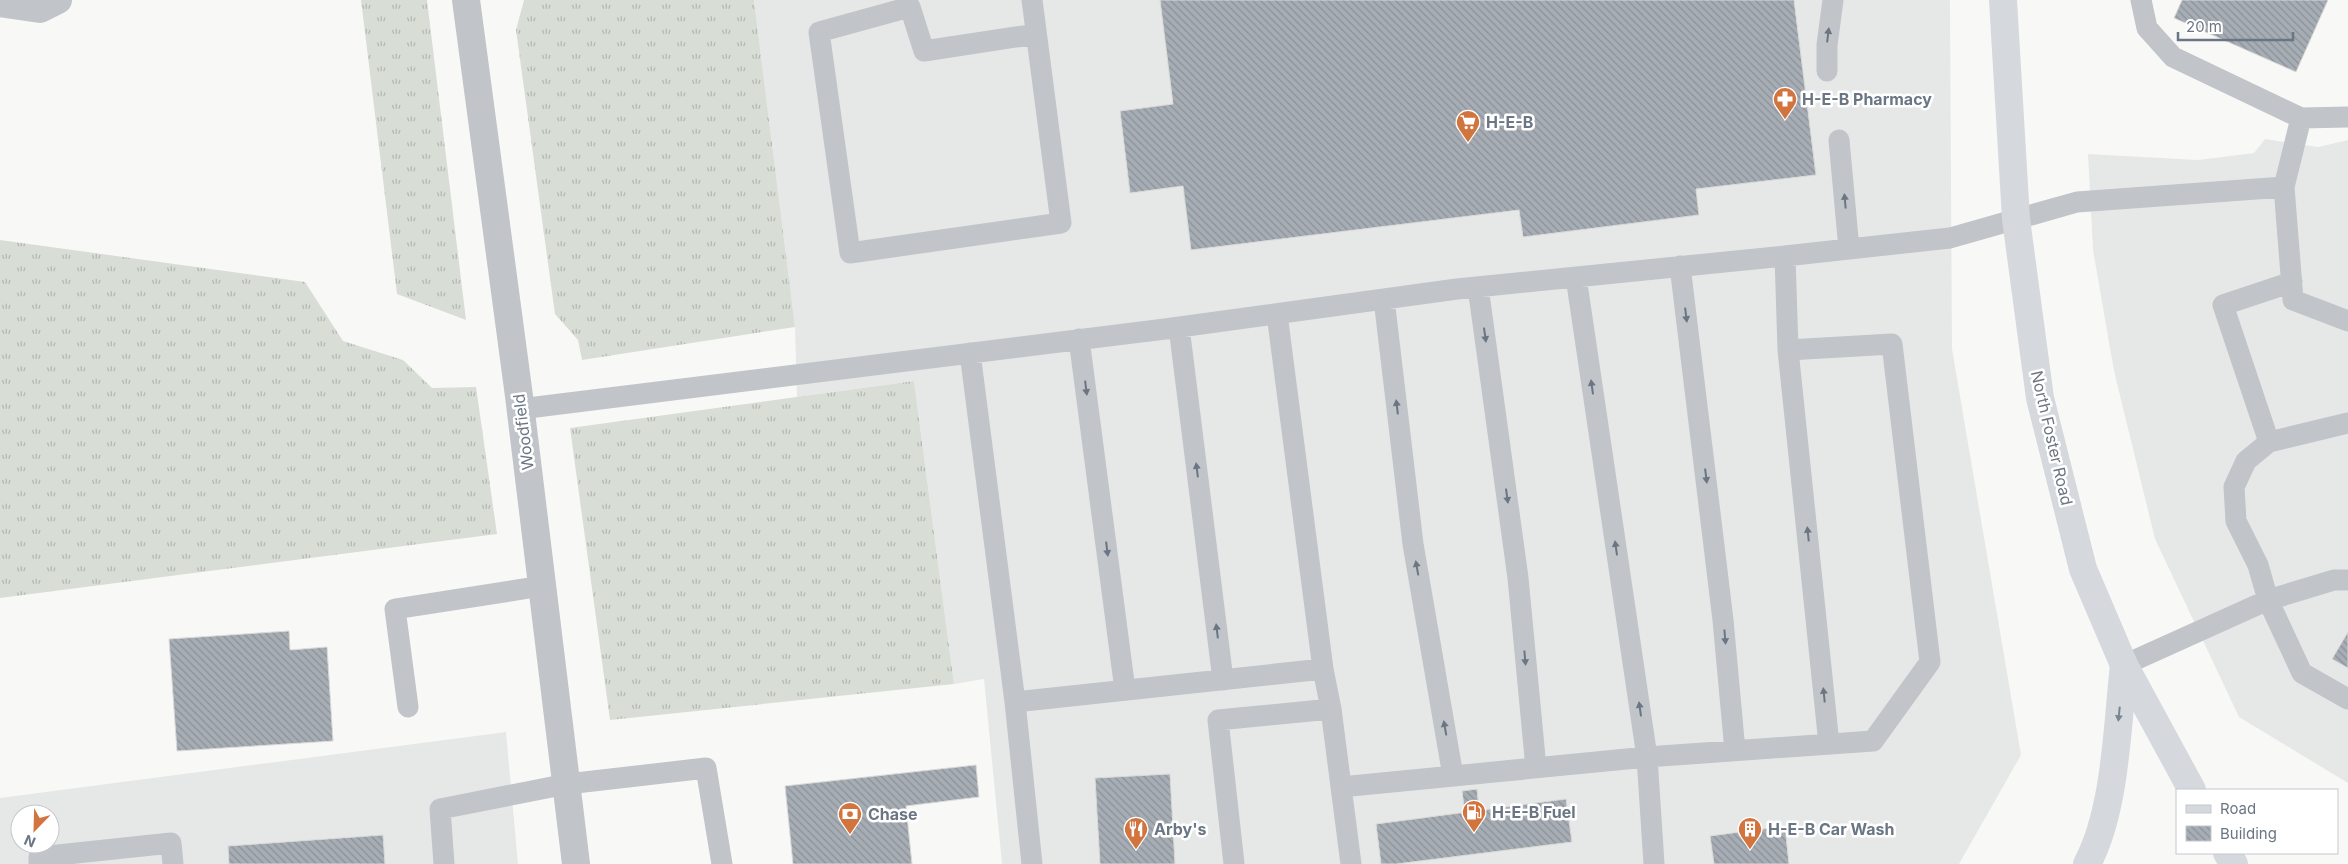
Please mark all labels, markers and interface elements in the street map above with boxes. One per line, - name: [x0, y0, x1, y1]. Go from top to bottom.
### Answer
- scale bar: [2178, 10, 2293, 42]
- text: 20 m: [2186, 17, 2222, 36]
- one-way arrow: [1824, 27, 1832, 43]
- pharmacy icon: H-E-B Pharmacy: [1772, 86, 1798, 120]
- place label: H-E-B Pharmacy: [1802, 89, 1932, 109]
- supermarket icon: H-E-B: [1455, 109, 1481, 143]
- place label: H-E-B: [1486, 112, 1533, 132]
- one-way arrow: [1841, 192, 1849, 208]
- one-way arrow: [1682, 307, 1690, 323]
- one-way arrow: [1481, 328, 1489, 344]
- street label: North Foster Road: [2027, 369, 2077, 507]
- one-way arrow: [1588, 379, 1596, 395]
- one-way arrow: [1082, 380, 1090, 396]
- street label: Woodfield: [508, 393, 538, 471]
- one-way arrow: [1393, 398, 1401, 414]
- one-way arrow: [1193, 462, 1201, 478]
- one-way arrow: [1702, 468, 1710, 484]
- one-way arrow: [1503, 489, 1511, 505]
- one-way arrow: [1804, 525, 1812, 541]
- one-way arrow: [1612, 540, 1620, 556]
- one-way arrow: [1103, 541, 1111, 557]
- one-way arrow: [1412, 559, 1420, 575]
- one-way arrow: [1213, 623, 1221, 639]
- one-way arrow: [1721, 630, 1729, 646]
- one-way arrow: [1522, 650, 1530, 666]
- one-way arrow: [1820, 687, 1828, 703]
- one-way arrow: [1636, 701, 1644, 717]
- one-way arrow: [2115, 706, 2123, 722]
- one-way arrow: [1440, 720, 1448, 736]
- legend: [2176, 789, 2338, 854]
- fuel station icon: H-E-B Fuel: [1461, 799, 1487, 833]
- text: Road: [2220, 799, 2256, 818]
- bank icon: Chase: [837, 801, 863, 835]
- place label: H-E-B Fuel: [1492, 802, 1576, 822]
- north arrow: [10, 804, 60, 854]
- place label: Chase: [868, 804, 918, 824]
- restaurant icon: Arby's: [1123, 816, 1149, 850]
- building icon: H-E-B Car Wash: [1737, 816, 1763, 850]
- place label: Arby's: [1154, 819, 1206, 839]
- place label: H-E-B Car Wash: [1768, 819, 1894, 839]
- text: Building: [2220, 824, 2277, 843]
- text: N: [21, 832, 38, 851]

